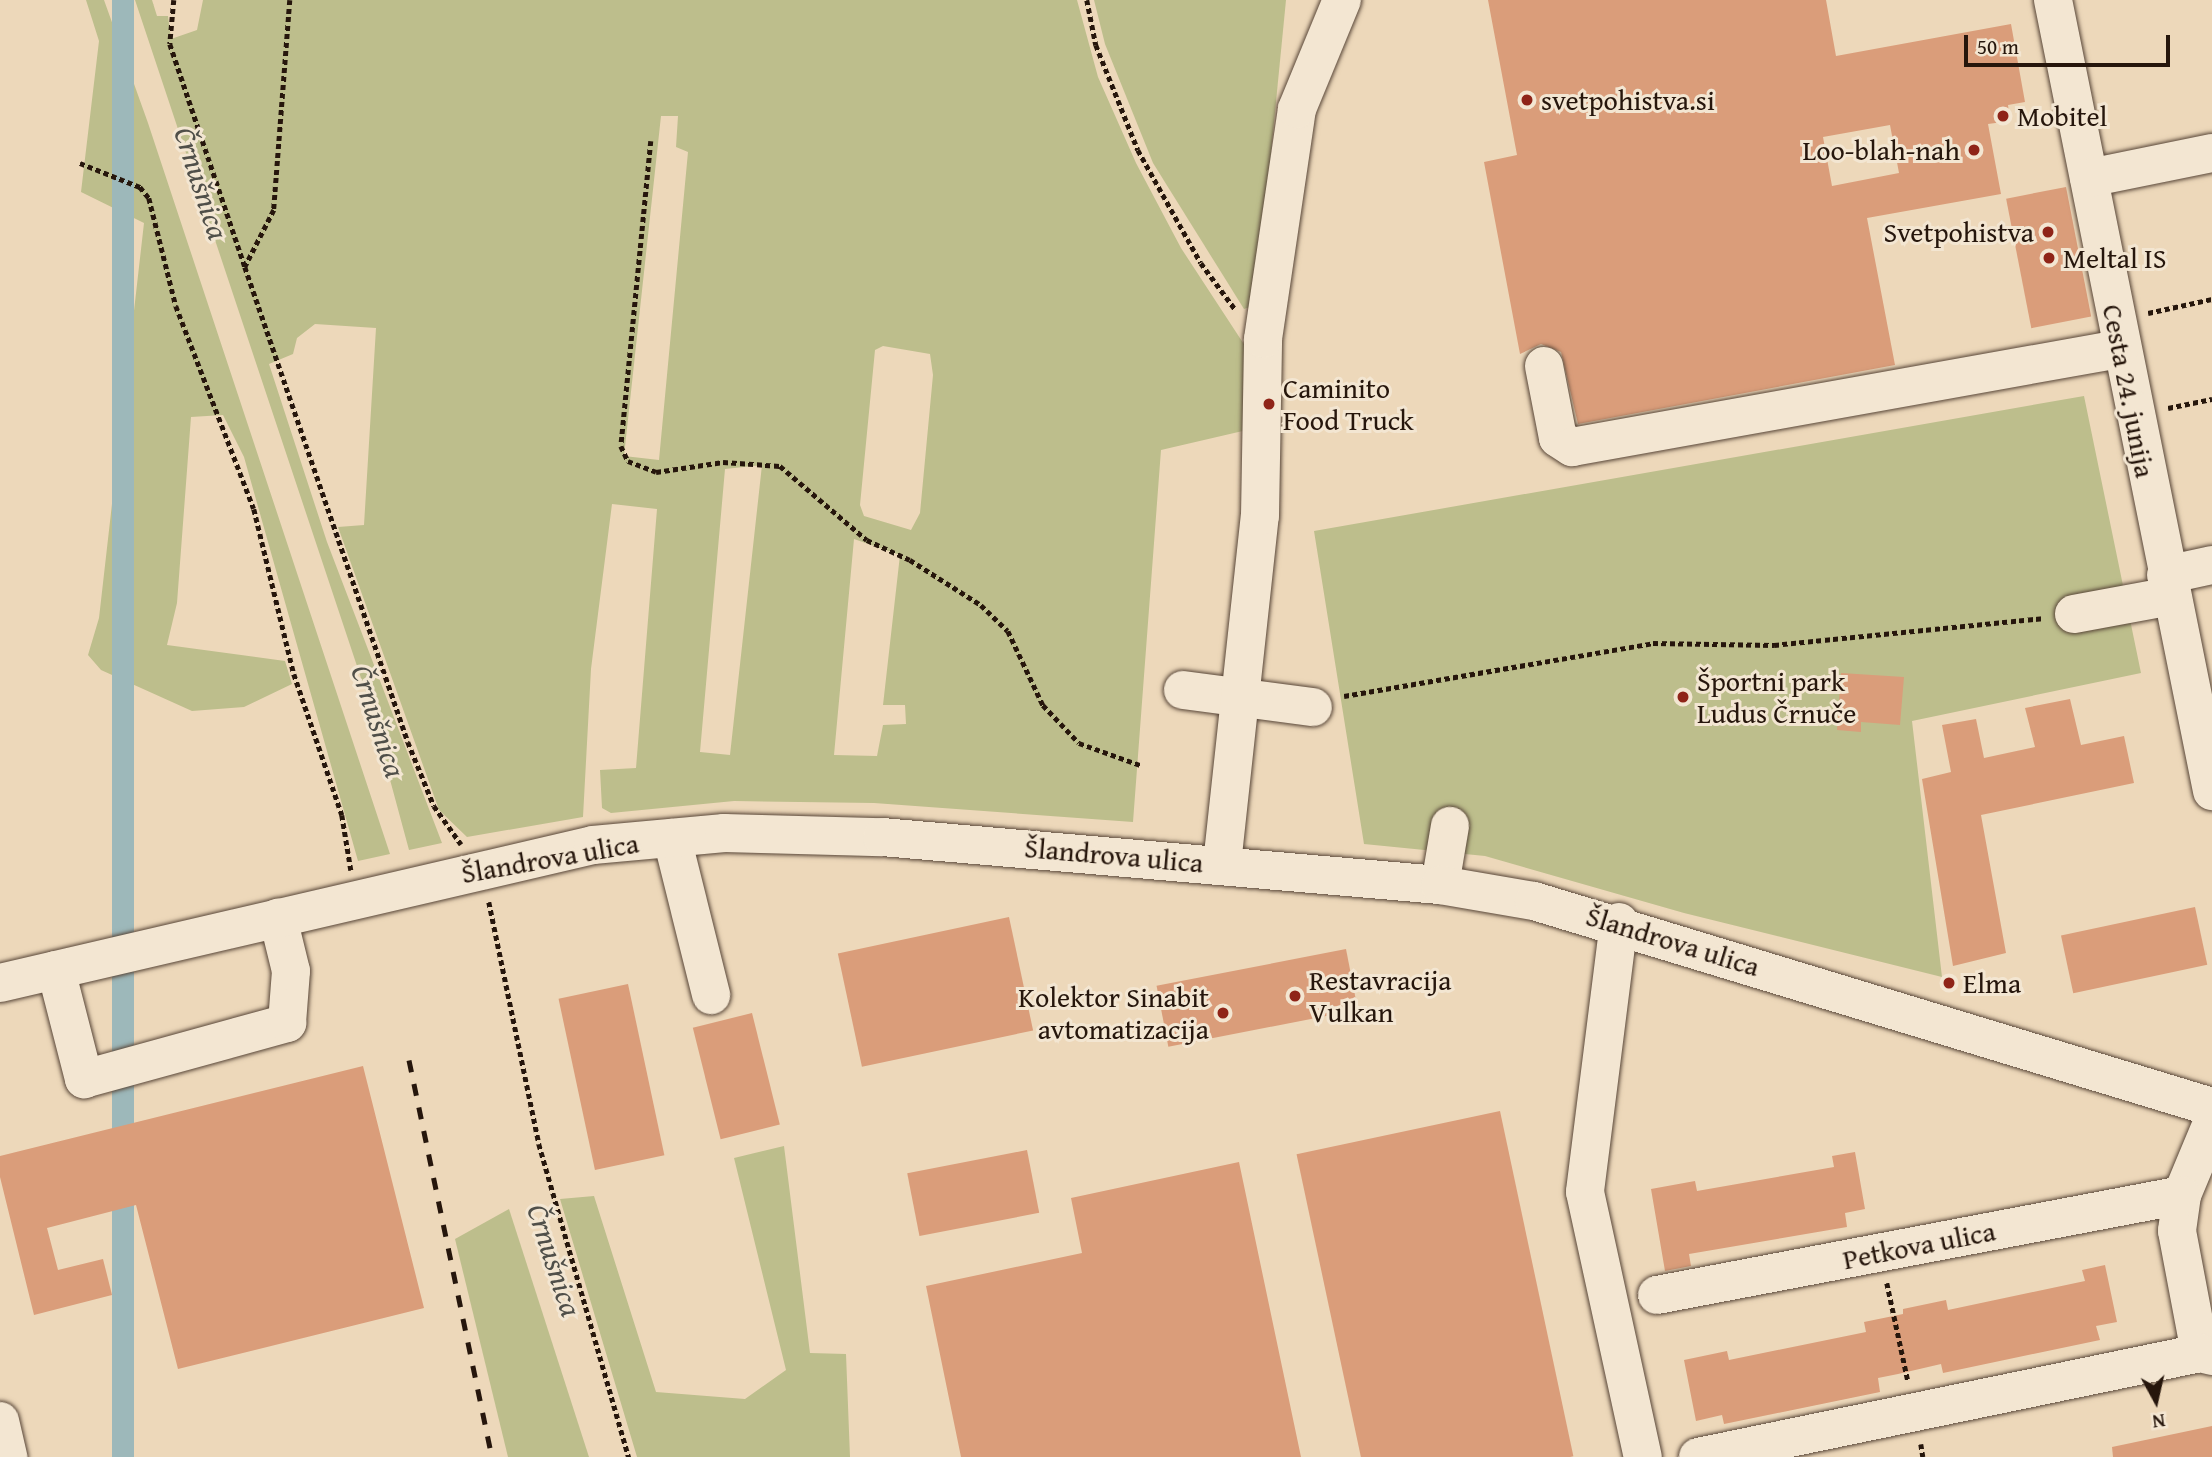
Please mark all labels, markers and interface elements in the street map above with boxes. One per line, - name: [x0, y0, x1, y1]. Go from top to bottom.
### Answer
- scale bar: [1967, 21, 2174, 65]
- text: 50 m: [1977, 31, 2019, 62]
- place label: svetpohistva.si: [1541, 83, 1715, 117]
- marker: svetpohistva.si: [1519, 92, 1535, 108]
- place label: Mobitel: [2017, 99, 2107, 133]
- marker: Mobitel: [1995, 108, 2011, 124]
- water label: Črnušnica: [167, 122, 237, 244]
- place label: Loo-blah-nah: [1803, 133, 1960, 167]
- marker: Loo-blah-nah: [1966, 142, 1982, 158]
- place label: Svetpohistva: [1883, 215, 2034, 249]
- marker: Svetpohistva: [2040, 224, 2056, 240]
- place label: Meltal IS: [2063, 241, 2166, 275]
- marker: Meltal IS: [2041, 250, 2057, 266]
- street label: Cesta 24. junija: [2096, 302, 2162, 480]
- place label: Caminito Food Truck: [1283, 371, 1414, 437]
- marker: Caminito Food Truck: [1261, 396, 1277, 412]
- water label: Črnušnica: [344, 660, 414, 782]
- place label: Športni park Ludus Črnuče: [1697, 664, 1856, 730]
- marker: Športni park Ludus Črnuče: [1675, 689, 1691, 705]
- street label: Šlandrova ulica: [459, 826, 641, 890]
- street label: Šlandrova ulica: [1023, 830, 1205, 880]
- street label: Šlandrova ulica: [1582, 899, 1764, 983]
- place label: Restavracija Vulkan: [1309, 963, 1452, 1029]
- place label: Elma: [1963, 966, 2021, 1000]
- marker: Elma: [1941, 975, 1957, 991]
- place label: Kolektor Sinabit avtomatizacija: [1018, 980, 1209, 1046]
- marker: Restavracija Vulkan: [1287, 988, 1303, 1004]
- marker: Kolektor Sinabit avtomatizacija: [1215, 1005, 1231, 1021]
- water label: Črnušnica: [520, 1199, 590, 1321]
- street label: Petkova ulica: [1840, 1214, 1998, 1276]
- north arrow: [2121, 1366, 2191, 1436]
- text: N: [2151, 1407, 2167, 1437]

